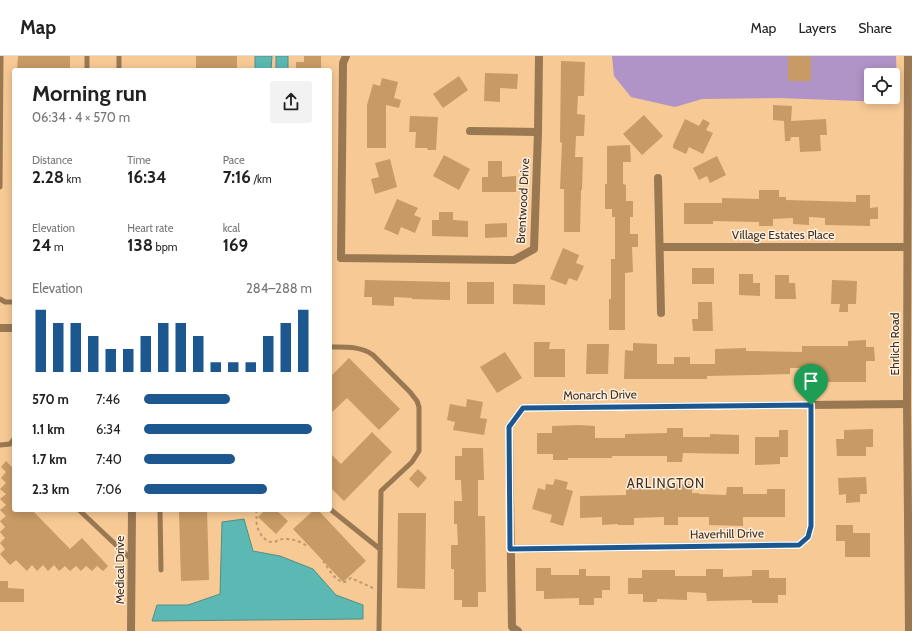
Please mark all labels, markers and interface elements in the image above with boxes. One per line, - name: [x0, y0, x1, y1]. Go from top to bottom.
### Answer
- text: Map: [20, 16, 56, 39]
- text: Map: [751, 19, 776, 37]
- text: Layers: [798, 19, 836, 37]
- text: Share: [858, 19, 892, 37]
- map controls: [864, 68, 900, 104]
- button: locate: [864, 68, 900, 104]
- text: Morning run: [32, 80, 147, 107]
- button: share: [270, 81, 312, 123]
- text: 06:34 · 4 × 570 m: [32, 109, 130, 125]
- text: Distance: [32, 153, 73, 167]
- text: Time: [127, 153, 151, 167]
- text: Pace: [223, 153, 245, 167]
- street label: Brentwood Drive: [513, 158, 532, 244]
- text: 2.28: [32, 167, 64, 187]
- text: 16:34: [127, 167, 167, 187]
- text: 7:16: [223, 167, 251, 187]
- text: km: [64, 172, 81, 186]
- text: /km: [251, 172, 272, 186]
- text: Elevation: [32, 221, 75, 235]
- text: Heart rate: [127, 221, 173, 235]
- text: kcal: [223, 221, 240, 235]
- street label: Village Estates Place: [732, 227, 834, 242]
- text: 24: [32, 235, 52, 255]
- text: 138: [127, 235, 153, 255]
- text: 169: [223, 235, 248, 255]
- text: m: [52, 240, 64, 254]
- text: bpm: [153, 240, 177, 254]
- text: Elevation: [32, 280, 83, 296]
- text: 284–288 m: [246, 280, 312, 296]
- street label: Ehrlich Road: [887, 312, 902, 376]
- pin: [794, 364, 828, 405]
- icon: arrive: [800, 370, 822, 392]
- street label: Monarch Drive: [563, 386, 637, 403]
- text: 570 m: [32, 391, 69, 407]
- text: 7:46: [96, 391, 120, 407]
- text: 1.1 km: [32, 421, 65, 437]
- text: 6:34: [96, 421, 121, 437]
- text: 1.7 km: [32, 451, 67, 467]
- text: 7:40: [96, 451, 122, 467]
- district label: ARLINGTON: [627, 475, 705, 491]
- text: 2.3 km: [32, 481, 69, 497]
- text: 7:06: [96, 481, 122, 497]
- street label: Haverhill Drive: [690, 525, 764, 542]
- street label: Medical Drive: [112, 536, 127, 604]

